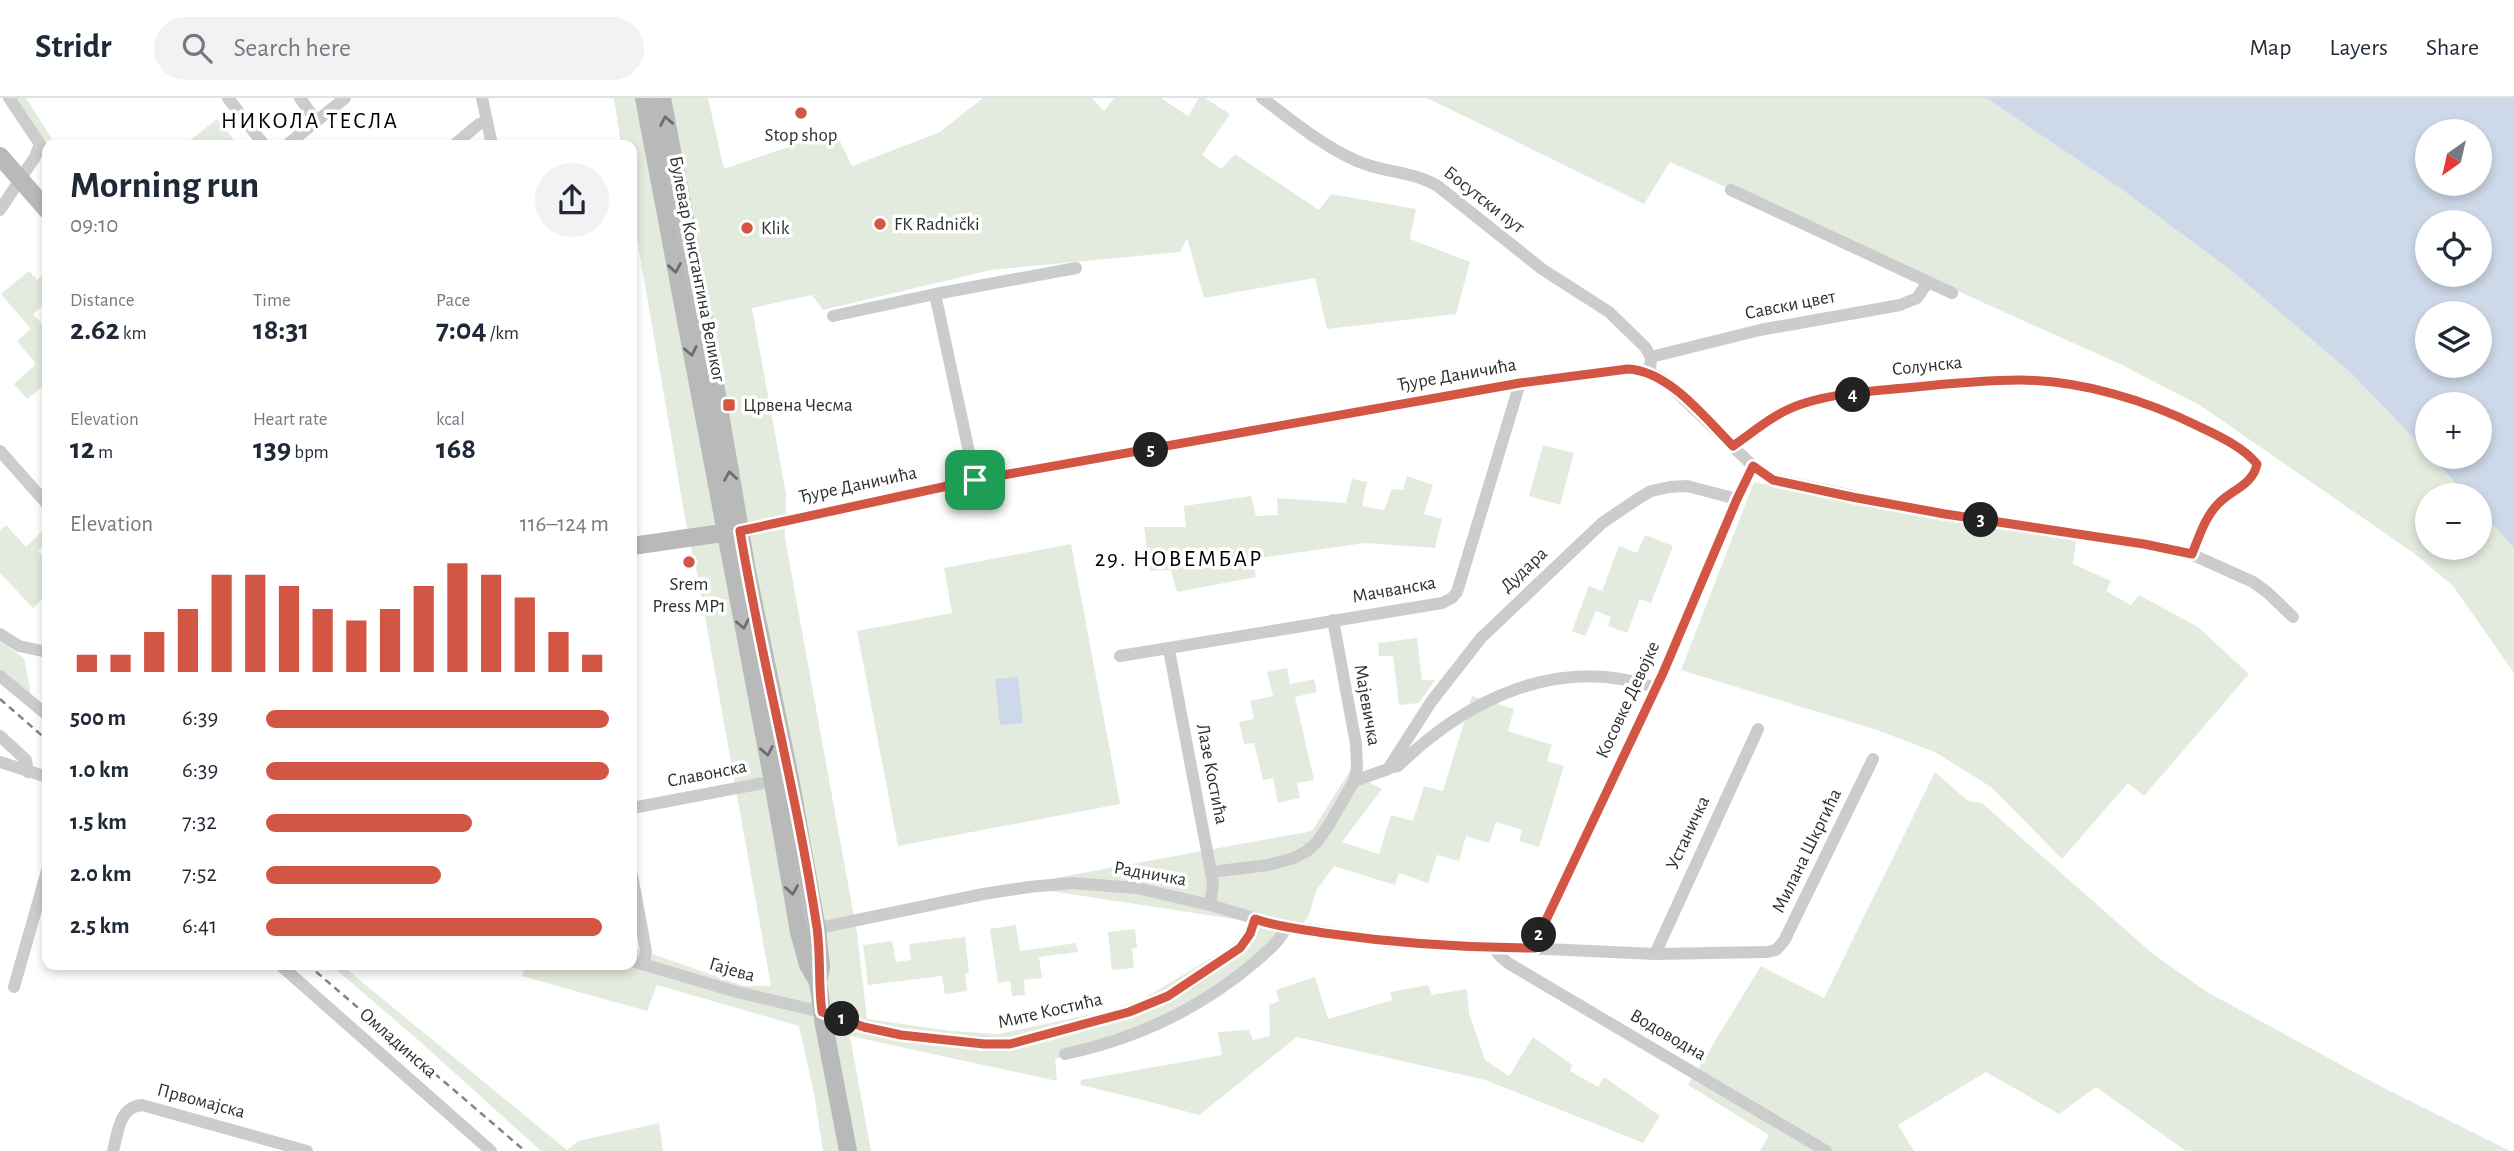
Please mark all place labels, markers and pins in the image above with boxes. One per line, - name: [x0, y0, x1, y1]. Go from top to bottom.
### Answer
- marker: Stop shop: [793, 105, 809, 121]
- place label: Stop shop: [765, 126, 837, 145]
- place label: FK Radnički: [894, 215, 980, 234]
- marker: FK Radnički: [872, 216, 888, 232]
- place label: Klik: [761, 219, 790, 238]
- marker: Klik: [739, 220, 755, 236]
- pin: 4: [1836, 378, 1870, 412]
- place label: Црвена Чесма: [743, 396, 853, 415]
- marker: Црвена Чесма: [721, 397, 737, 413]
- pin: 5: [1134, 432, 1168, 468]
- pin: [945, 450, 1005, 510]
- pin: 3: [1964, 502, 1998, 538]
- marker: Srem Press MP1: [681, 554, 697, 570]
- place label: Srem Press MP1: [652, 575, 726, 616]
- pin: 2: [1522, 918, 1556, 952]
- pin: 1: [824, 1002, 860, 1037]

